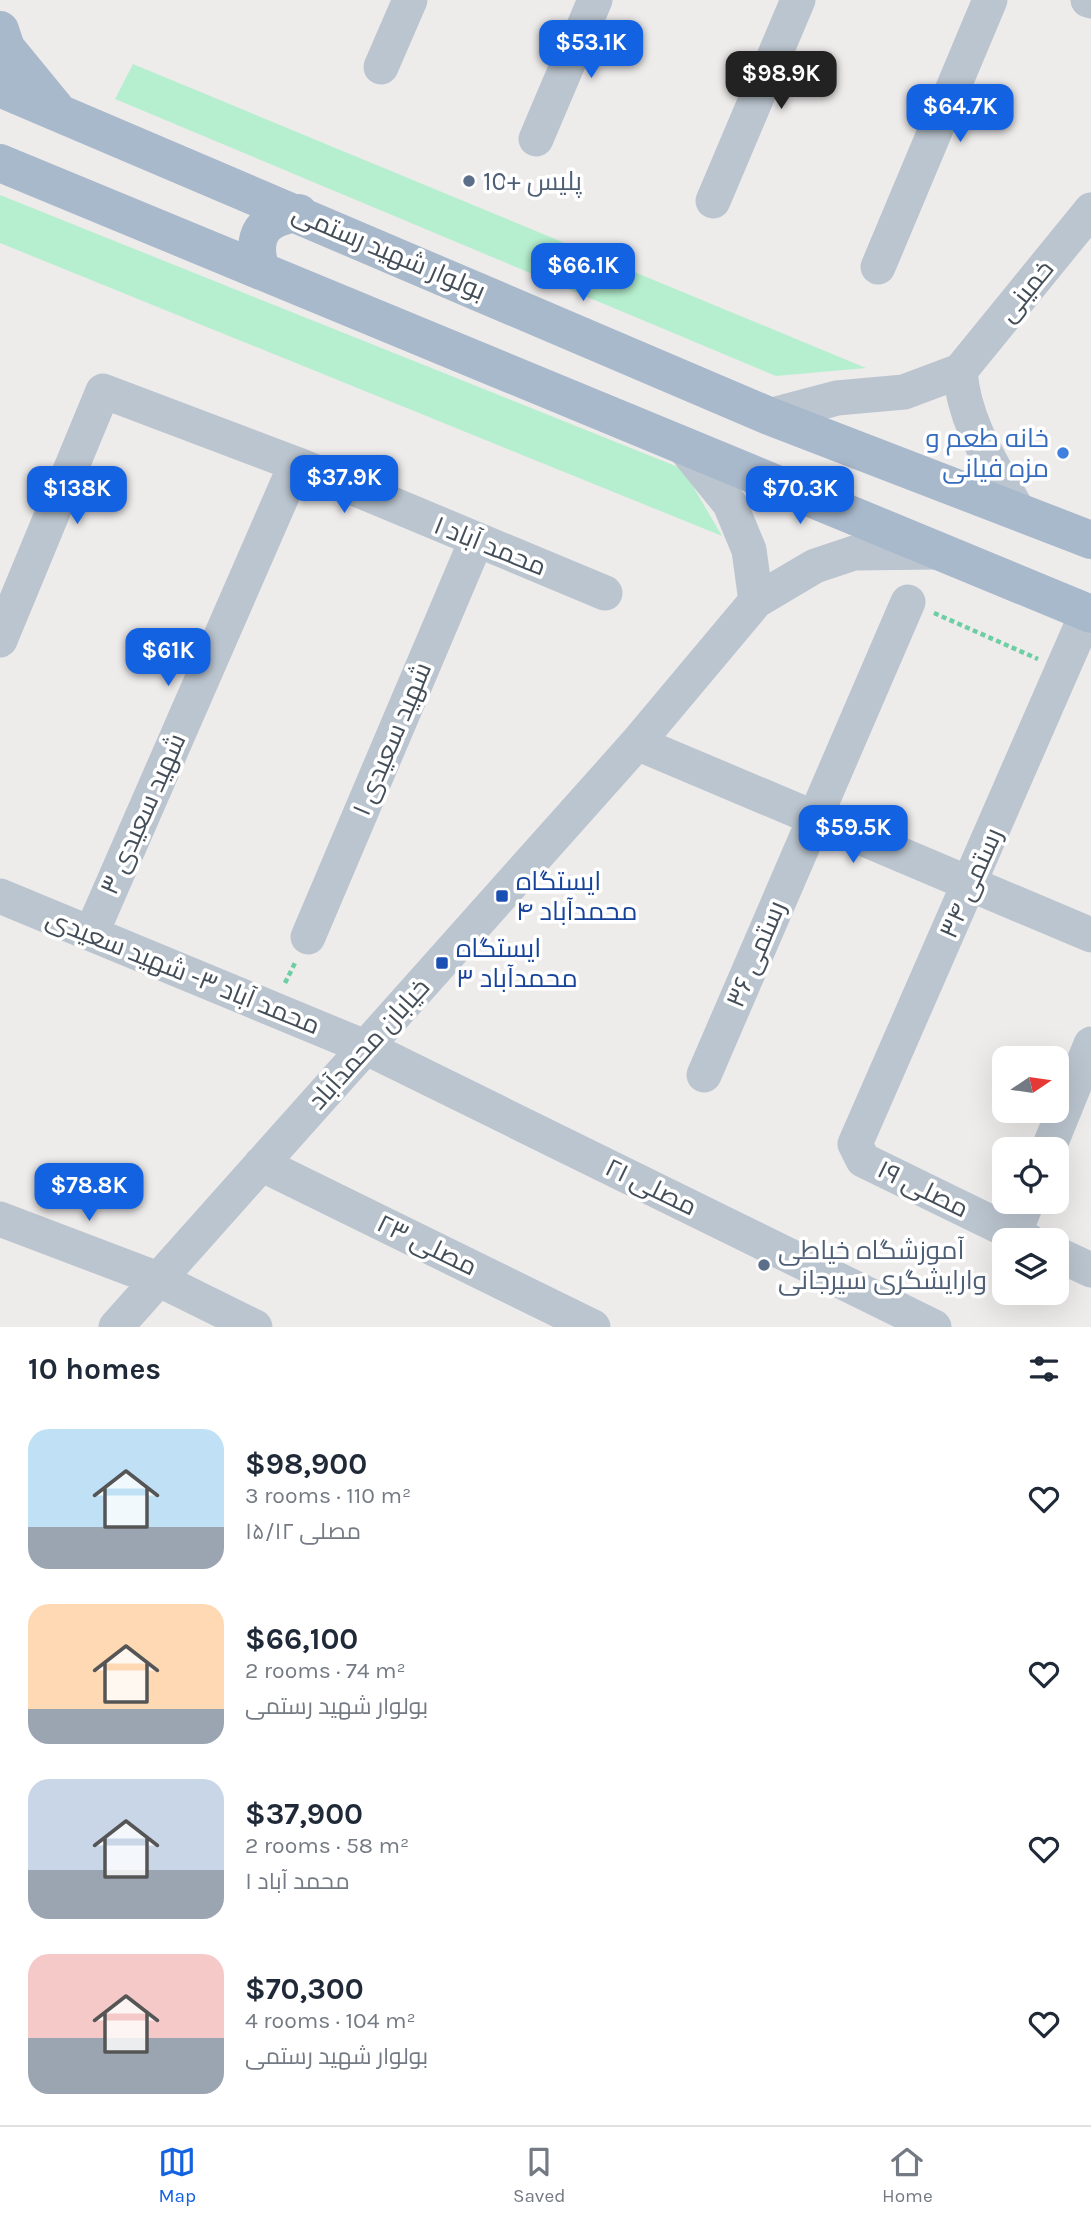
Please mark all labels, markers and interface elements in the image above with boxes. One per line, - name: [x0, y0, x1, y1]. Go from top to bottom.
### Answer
- pin: $53.1K: [534, 20, 648, 80]
- text: $53.1K: [555, 29, 627, 56]
- pin: $98.9K: [724, 52, 838, 111]
- text: $98.9K: [742, 60, 820, 87]
- pin: $64.7K: [903, 85, 1017, 144]
- text: $64.7K: [923, 93, 997, 120]
- place label: پلیس +10: [483, 166, 582, 198]
- marker: پلیس +10: [461, 173, 477, 189]
- street label: بولوار شهید رستمی: [288, 197, 490, 307]
- pin: $66.1K: [526, 244, 640, 303]
- text: $66.1K: [547, 252, 619, 279]
- street label: خمینی: [992, 254, 1060, 328]
- place label: خانه طعم و مزه فیانی: [925, 423, 1049, 484]
- marker: خانه طعم و مزه فیانی: [1055, 445, 1071, 461]
- pin: $37.9K: [287, 456, 401, 515]
- text: $37.9K: [306, 464, 382, 491]
- pin: $138K: [28, 466, 126, 526]
- pin: $70.3K: [743, 466, 857, 526]
- text: $138K: [43, 475, 111, 502]
- text: $70.3K: [762, 475, 838, 502]
- street label: محمد آباد ۱: [429, 509, 551, 583]
- pin: $61K: [127, 628, 209, 688]
- text: $61K: [141, 637, 195, 664]
- street label: شهید سعیدی ۱: [346, 658, 438, 820]
- street label: شهید سعیدی ۳: [94, 729, 192, 899]
- pin: $59.5K: [796, 806, 910, 865]
- text: $59.5K: [815, 814, 891, 841]
- street label: رستمی ۳۴: [933, 823, 1009, 943]
- place label: ایستگاه محمدآباد ۴: [516, 866, 637, 927]
- marker: ایستگاه محمدآباد ۴: [494, 888, 510, 904]
- street label: رستمی ۳۶: [720, 896, 792, 1012]
- street label: محمد آباد ۳- شهید سعیدی: [42, 903, 324, 1041]
- place label: ایستگاه محمدآباد ۳: [456, 933, 578, 994]
- marker: ایستگاه محمدآباد ۳: [434, 955, 450, 971]
- street label: خیابان محمدآباد: [302, 972, 436, 1116]
- north arrow: [992, 1046, 1069, 1124]
- map controls: [992, 1046, 1069, 1305]
- button: locate: [992, 1137, 1069, 1214]
- street label: مصلی ۲۱: [600, 1152, 702, 1222]
- street label: مصلی ۱۹: [872, 1154, 974, 1224]
- pin: $78.8K: [32, 1164, 146, 1223]
- text: $78.8K: [50, 1172, 128, 1199]
- street label: مصلی ۲۳: [372, 1208, 482, 1282]
- button: layers: [992, 1228, 1069, 1305]
- place label: آموزشگاه خیاطی وارایشگری سیرجانی: [778, 1235, 987, 1296]
- marker: آموزشگاه خیاطی وارایشگری سیرجانی: [756, 1257, 772, 1273]
- icon: filters: [1025, 1350, 1063, 1388]
- text: 10 homes: [28, 1351, 161, 1387]
- text: $98,900: [245, 1446, 367, 1482]
- icon: home: [84, 1457, 168, 1541]
- icon: heart: [1025, 1480, 1063, 1518]
- text: 3 rooms · 110 m²: [245, 1482, 411, 1509]
- text: مصلی ۱۵/۱۲: [245, 1518, 361, 1545]
- text: $66,100: [245, 1621, 358, 1657]
- icon: home: [84, 1632, 168, 1716]
- icon: heart: [1025, 1655, 1063, 1693]
- text: 2 rooms · 74 m²: [245, 1657, 406, 1684]
- text: بولوار شهید رستمی: [245, 1693, 428, 1720]
- text: $37,900: [245, 1796, 363, 1832]
- icon: home: [84, 1807, 168, 1891]
- icon: heart: [1025, 1830, 1063, 1868]
- text: 2 rooms · 58 m²: [245, 1832, 409, 1859]
- text: محمد آباد ۱: [245, 1868, 350, 1895]
- text: $70,300: [245, 1971, 364, 2007]
- icon: home: [84, 1982, 168, 2066]
- icon: heart: [1025, 2005, 1063, 2043]
- text: 4 rooms · 104 m²: [245, 2007, 416, 2034]
- text: بولوار شهید رستمی: [245, 2043, 428, 2070]
- tab: Map: [158, 2143, 196, 2207]
- tab: Saved: [513, 2143, 565, 2207]
- tab: Home: [882, 2143, 933, 2207]

